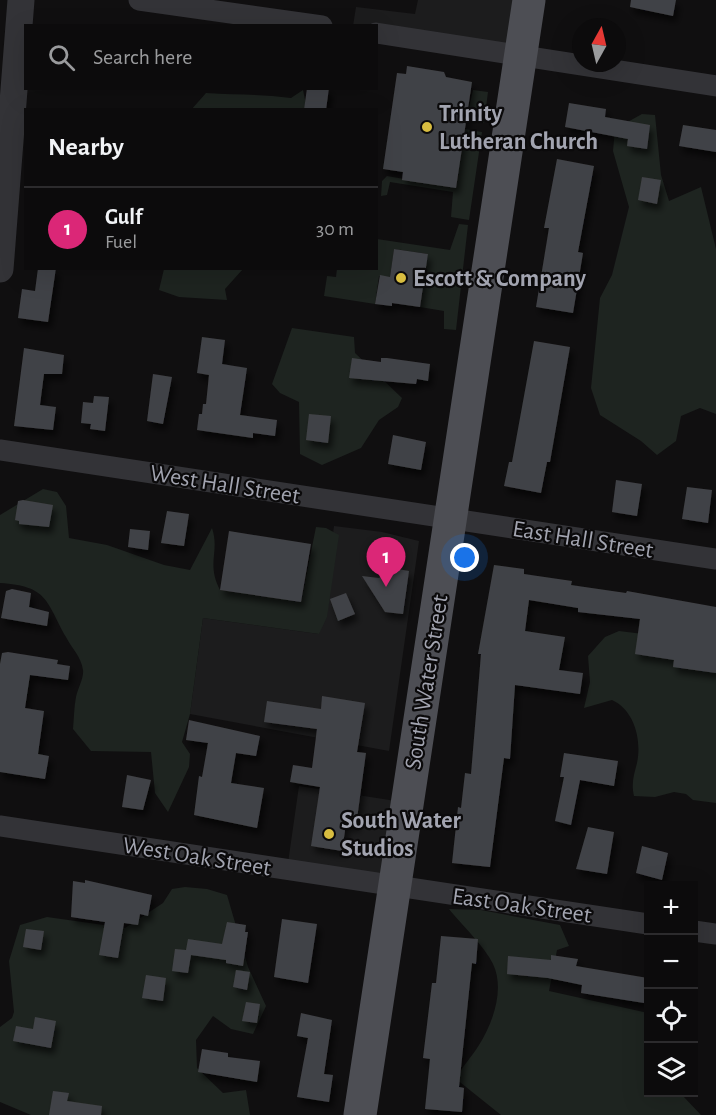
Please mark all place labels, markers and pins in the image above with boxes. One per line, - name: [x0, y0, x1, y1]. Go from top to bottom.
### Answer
- place label: Trinity Lutheran Church: [439, 102, 598, 154]
- marker: Trinity Lutheran Church: [420, 120, 434, 134]
- place label: Escott & Company: [413, 267, 586, 291]
- marker: Escott & Company: [394, 271, 408, 285]
- pin: 1: [366, 538, 406, 587]
- place label: South Water Studios: [341, 809, 462, 861]
- marker: South Water Studios: [322, 827, 336, 841]

